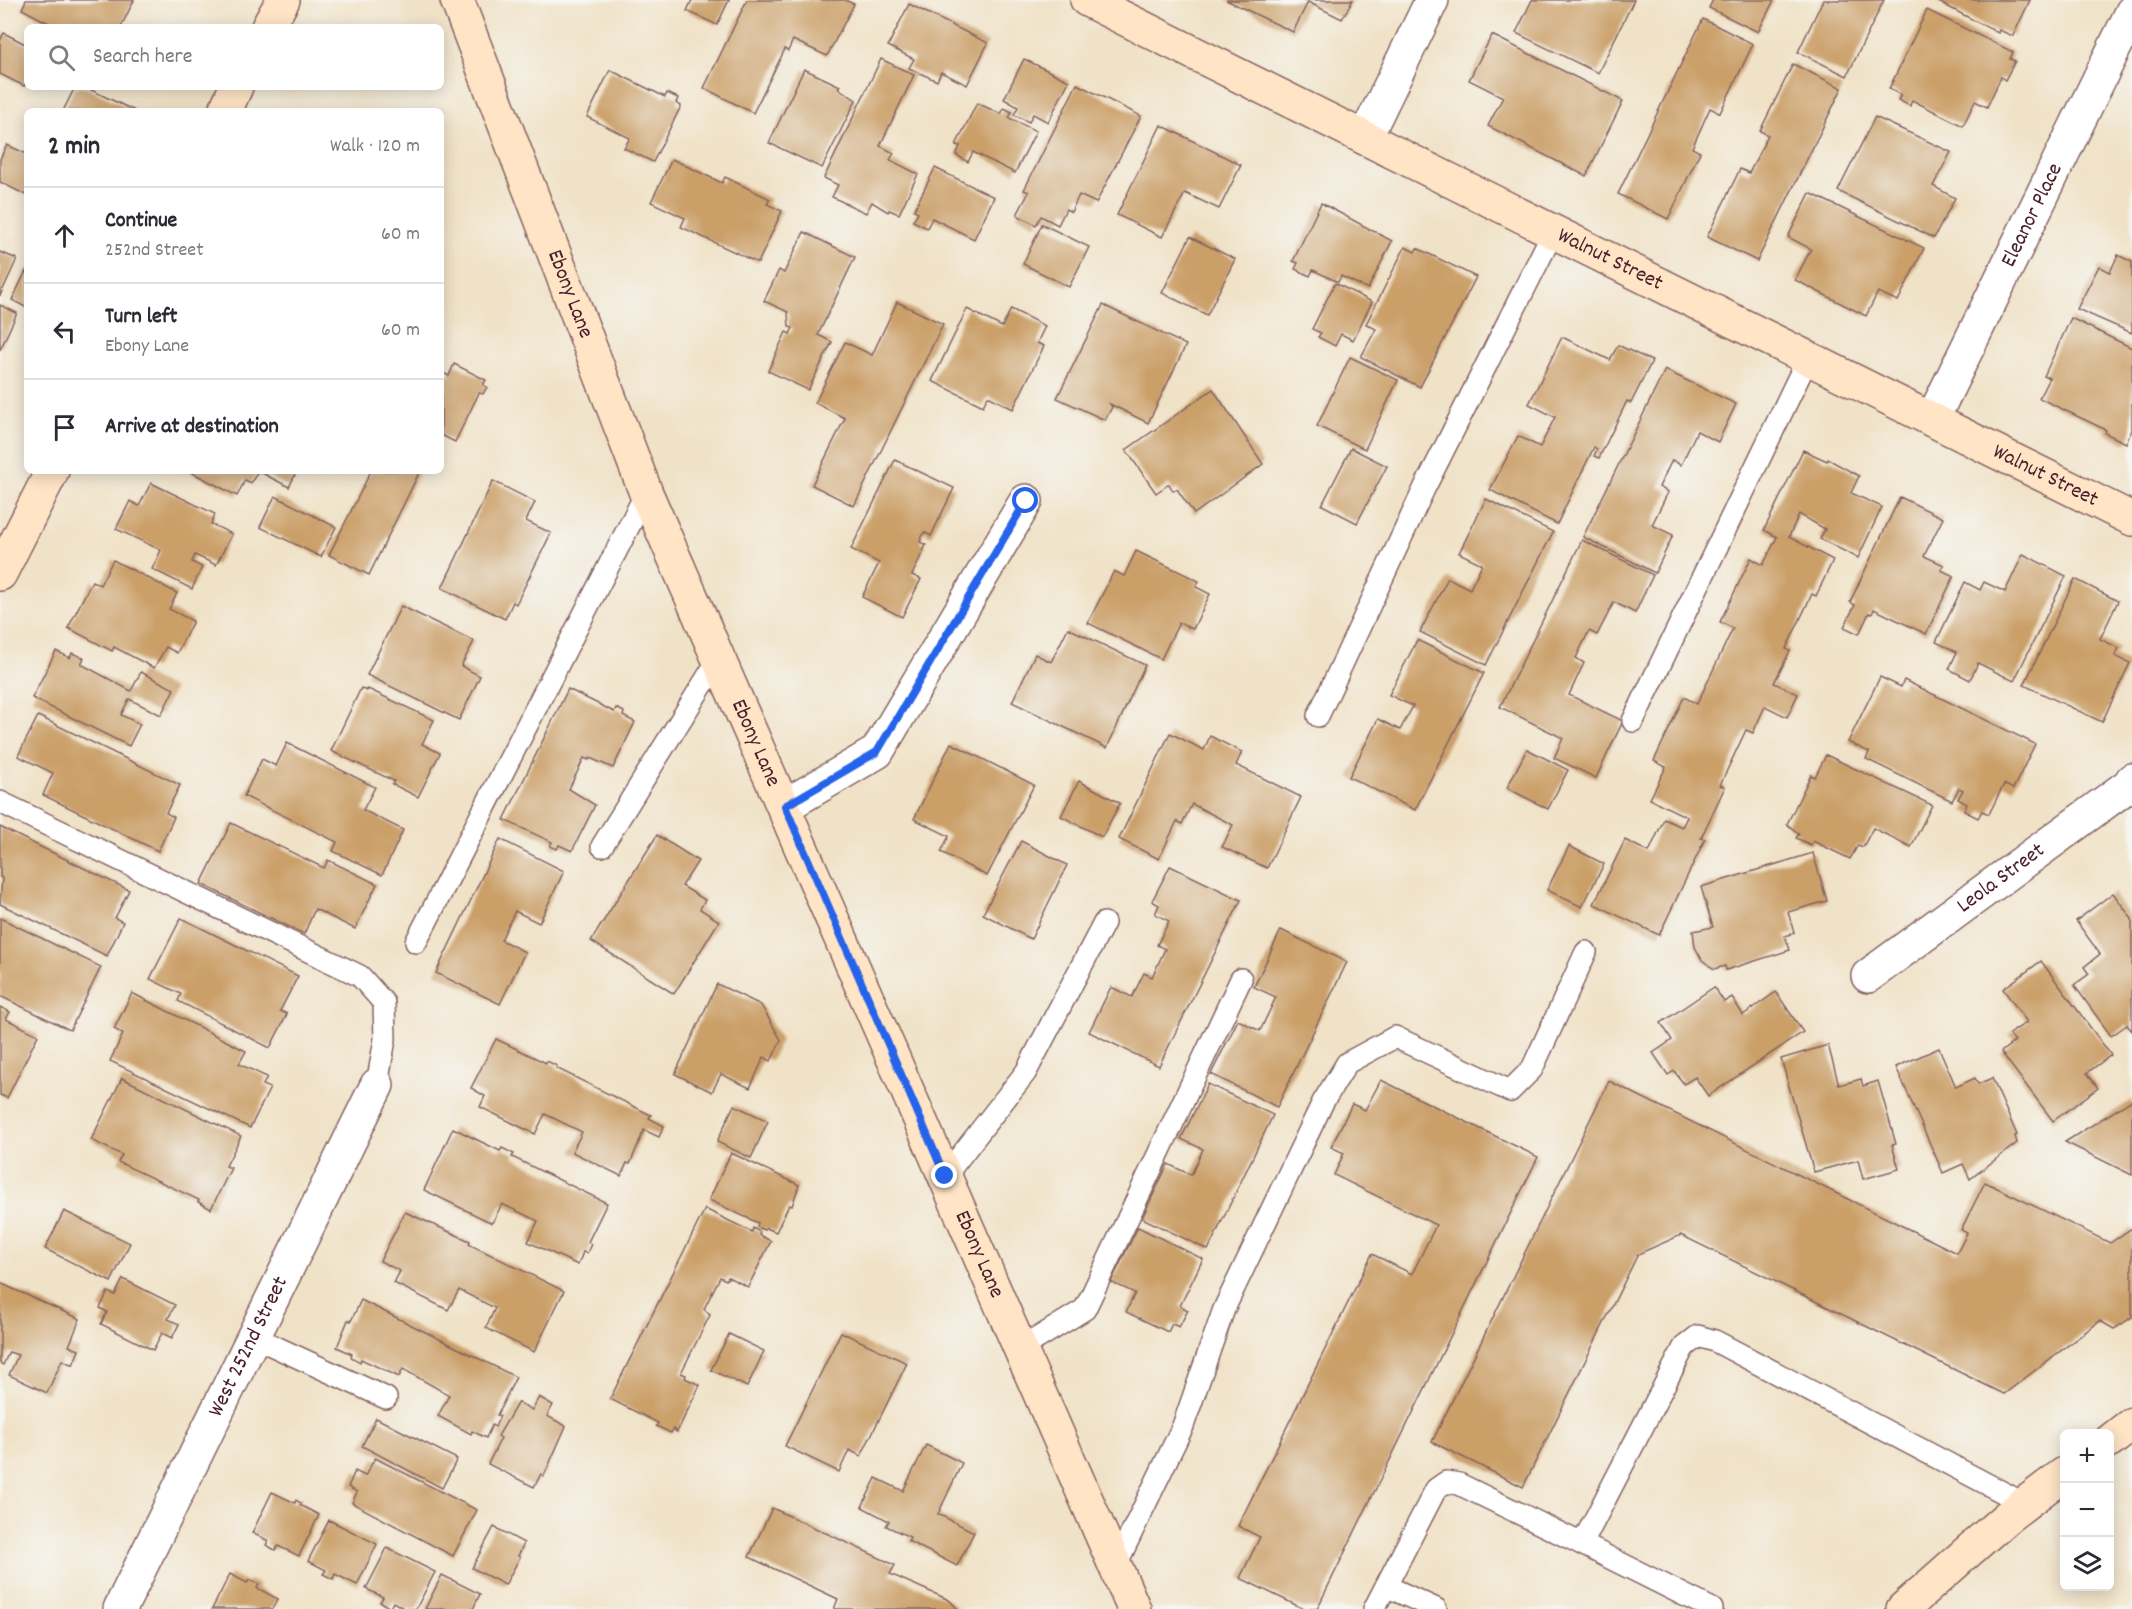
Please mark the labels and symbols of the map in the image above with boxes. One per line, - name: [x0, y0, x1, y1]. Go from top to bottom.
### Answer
- street label: Eleanor Place: [1994, 158, 2071, 273]
- street label: Walnut Street: [1552, 220, 1668, 299]
- street label: Ebony Lane: [539, 245, 601, 343]
- street label: Walnut Street: [1987, 437, 2104, 515]
- route start: [1012, 487, 1038, 513]
- street label: Ebony Lane: [723, 694, 788, 792]
- street label: Leola Street: [1951, 836, 2052, 921]
- route end: [931, 1162, 957, 1188]
- street label: Ebony Lane: [946, 1206, 1012, 1303]
- street label: West 252nd Street: [201, 1271, 296, 1422]

